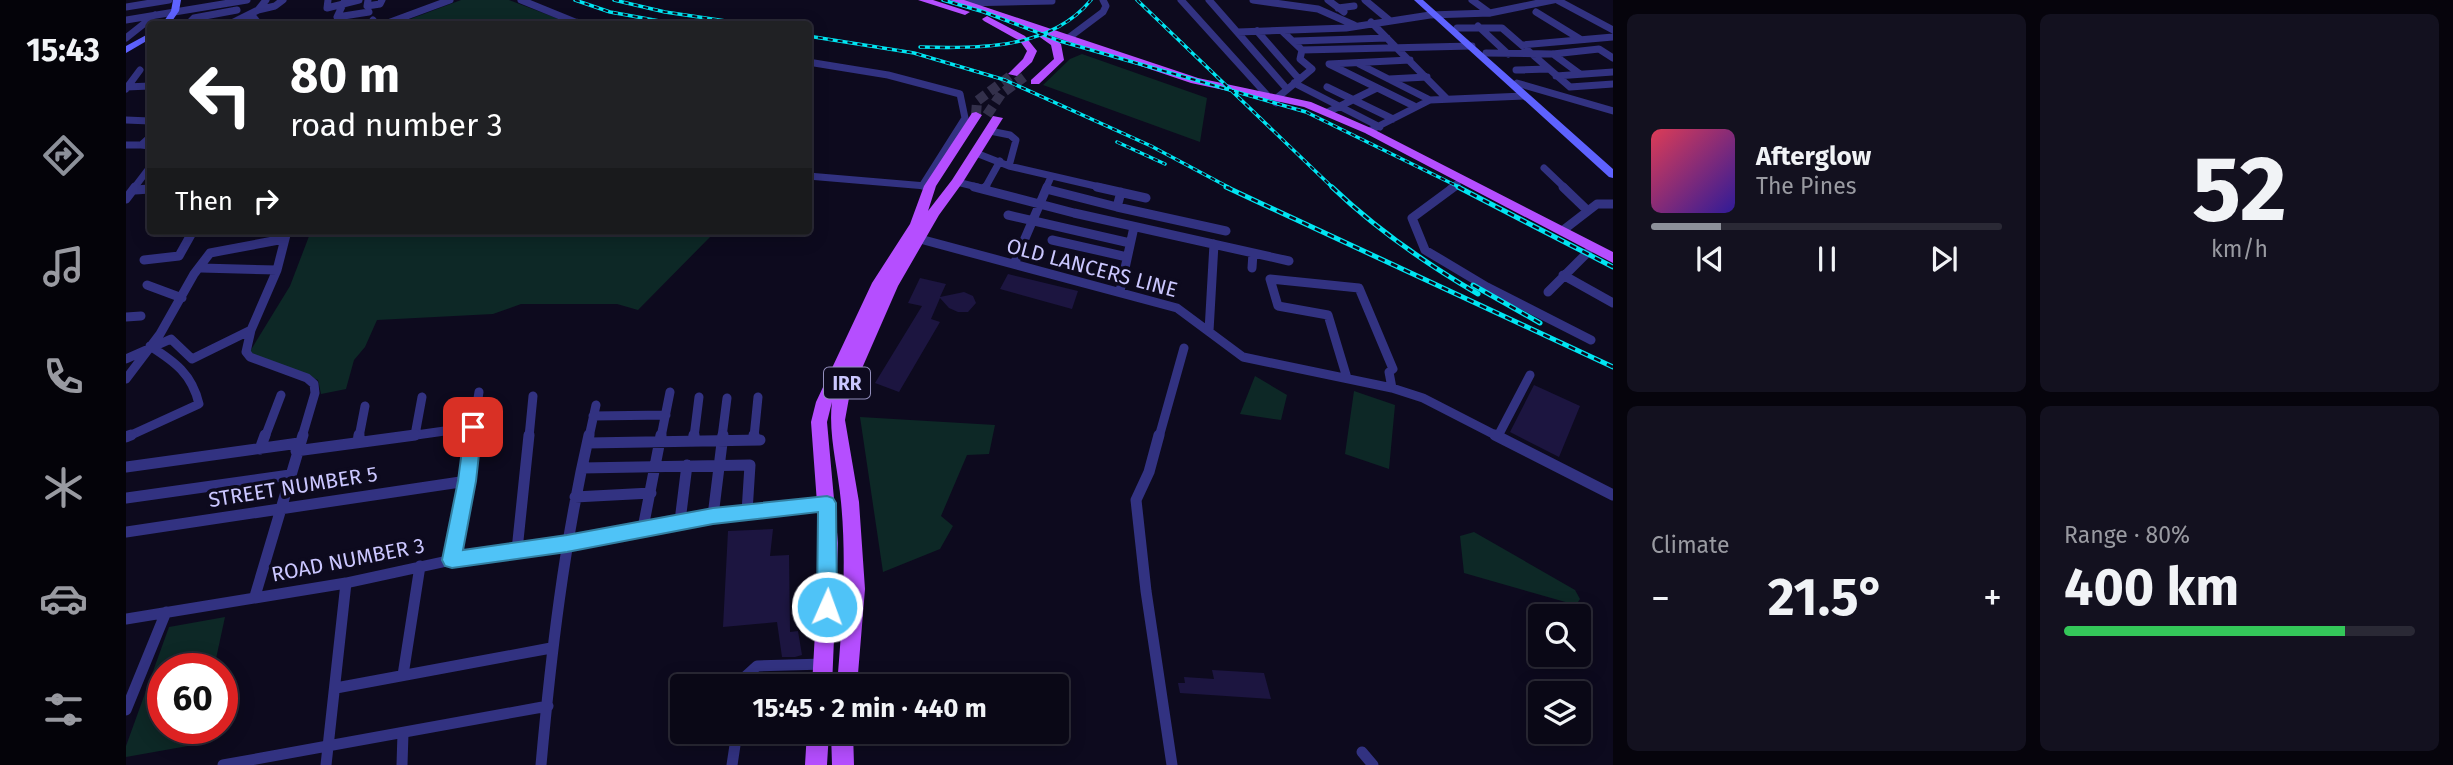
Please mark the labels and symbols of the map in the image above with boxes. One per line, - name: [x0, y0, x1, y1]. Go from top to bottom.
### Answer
- street label: OLD LANCERS LINE: [1004, 233, 1180, 303]
- road number: IRR: [824, 368, 870, 398]
- pin: [443, 397, 503, 457]
- street label: STREET NUMBER 5: [207, 461, 379, 513]
- street label: ROAD NUMBER 3: [269, 532, 427, 588]
- position arrow: [790, 570, 864, 644]
- speed limit sign: 60: [147, 653, 238, 744]

